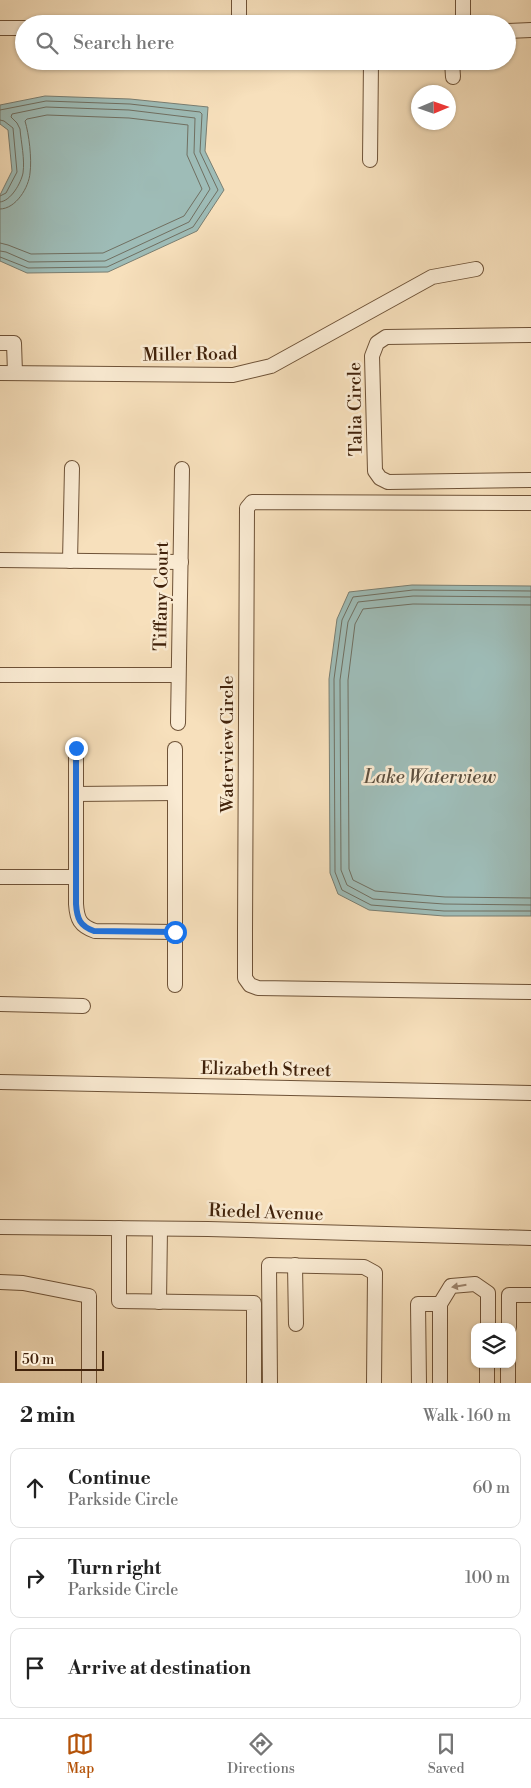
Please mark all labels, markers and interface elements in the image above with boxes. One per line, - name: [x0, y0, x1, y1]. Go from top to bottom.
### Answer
- search box: [15, 15, 516, 70]
- icon: search: [33, 29, 61, 57]
- text: Search here: [73, 31, 174, 55]
- north arrow: [411, 85, 456, 130]
- street label: Miller Road: [142, 342, 238, 367]
- street label: Talia Circle: [343, 362, 368, 456]
- street label: Tiffany Court: [149, 540, 174, 651]
- street label: Waterview Circle: [216, 675, 239, 814]
- route end: [65, 737, 88, 760]
- water label: Lake Waterview: [363, 765, 496, 789]
- route start: [164, 921, 187, 944]
- street label: Elizabeth Street: [200, 1057, 332, 1082]
- street label: Riedel Avenue: [208, 1199, 324, 1226]
- one-way arrow: [451, 1282, 467, 1290]
- map controls: [471, 1323, 516, 1368]
- button: layers: [471, 1323, 516, 1368]
- scale bar: [15, 1348, 104, 1371]
- text: 50 m: [22, 1351, 54, 1369]
- text: 2 min: [20, 1403, 75, 1429]
- text: Walk · 160 m: [423, 1406, 511, 1426]
- text: Continue: [68, 1466, 151, 1490]
- icon: ahead: [21, 1474, 49, 1502]
- text: 60 m: [472, 1478, 510, 1498]
- text: Parkside Circle: [68, 1490, 178, 1510]
- text: Turn right: [68, 1556, 161, 1580]
- icon: right: [21, 1564, 49, 1592]
- text: 100 m: [465, 1568, 510, 1588]
- text: Parkside Circle: [68, 1580, 178, 1600]
- icon: arrive: [21, 1654, 49, 1682]
- text: Arrive at destination: [68, 1656, 251, 1680]
- tab: Map: [66, 1730, 94, 1778]
- tab: Directions: [227, 1730, 295, 1778]
- tab: Saved: [428, 1730, 465, 1778]

